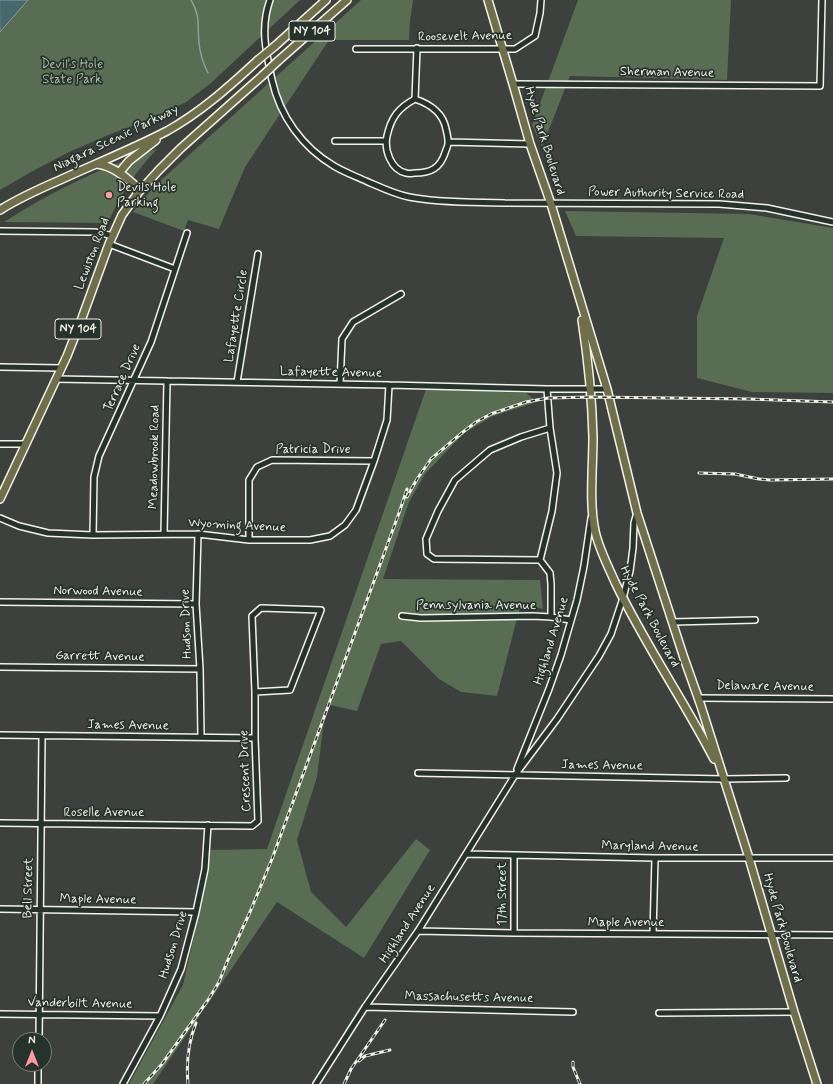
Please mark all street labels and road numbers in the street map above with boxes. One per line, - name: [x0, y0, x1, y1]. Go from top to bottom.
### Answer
- road number: NY 104: [289, 21, 335, 41]
- street label: Roosevelt Avenue: [418, 28, 512, 46]
- street label: Sherman Avenue: [620, 64, 714, 82]
- street label: Hyde Park Boulevard: [520, 85, 568, 197]
- street label: Niagara Scenic Parkway: [51, 102, 181, 176]
- street label: Power Authority Service Road: [588, 185, 744, 203]
- street label: Lewiston Road: [72, 216, 114, 292]
- street label: Lafayette Circle: [222, 268, 252, 364]
- road number: NY 104: [55, 319, 101, 339]
- street label: Terrace Drive: [101, 342, 145, 414]
- street label: Lafayette Avenue: [280, 364, 382, 382]
- street label: Meadowbrook Road: [146, 405, 164, 509]
- street label: Patricia Drive: [275, 442, 351, 458]
- street label: Wyoming Avenue: [188, 516, 286, 536]
- street label: Hyde Park Boulevard: [616, 564, 682, 670]
- street label: Norwood Avenue: [53, 583, 143, 601]
- street label: Hudson Drive: [178, 589, 196, 659]
- street label: Highland Avenue: [531, 595, 573, 687]
- street label: Pennsylvania Avenue: [416, 598, 536, 614]
- street label: Garrett Avenue: [55, 648, 145, 666]
- street label: Delaware Avenue: [716, 678, 814, 696]
- street label: James Avenue: [87, 717, 169, 735]
- street label: Crescent Drive: [237, 730, 255, 812]
- street label: James Avenue: [561, 757, 643, 775]
- street label: Roselle Avenue: [64, 805, 144, 821]
- street label: Maryland Avenue: [601, 838, 699, 856]
- street label: Bell Street: [21, 857, 37, 919]
- street label: 17th Street: [495, 862, 511, 926]
- street label: Hyde Park Boulevard: [759, 872, 805, 984]
- street label: Highland Avenue: [377, 881, 439, 967]
- street label: Maple Avenue: [60, 892, 136, 908]
- street label: Hudson Drive: [156, 909, 192, 981]
- street label: Maple Avenue: [588, 915, 664, 931]
- street label: Massachusetts Avenue: [404, 989, 534, 1007]
- street label: Vanderbilt Avenue: [27, 995, 133, 1013]

